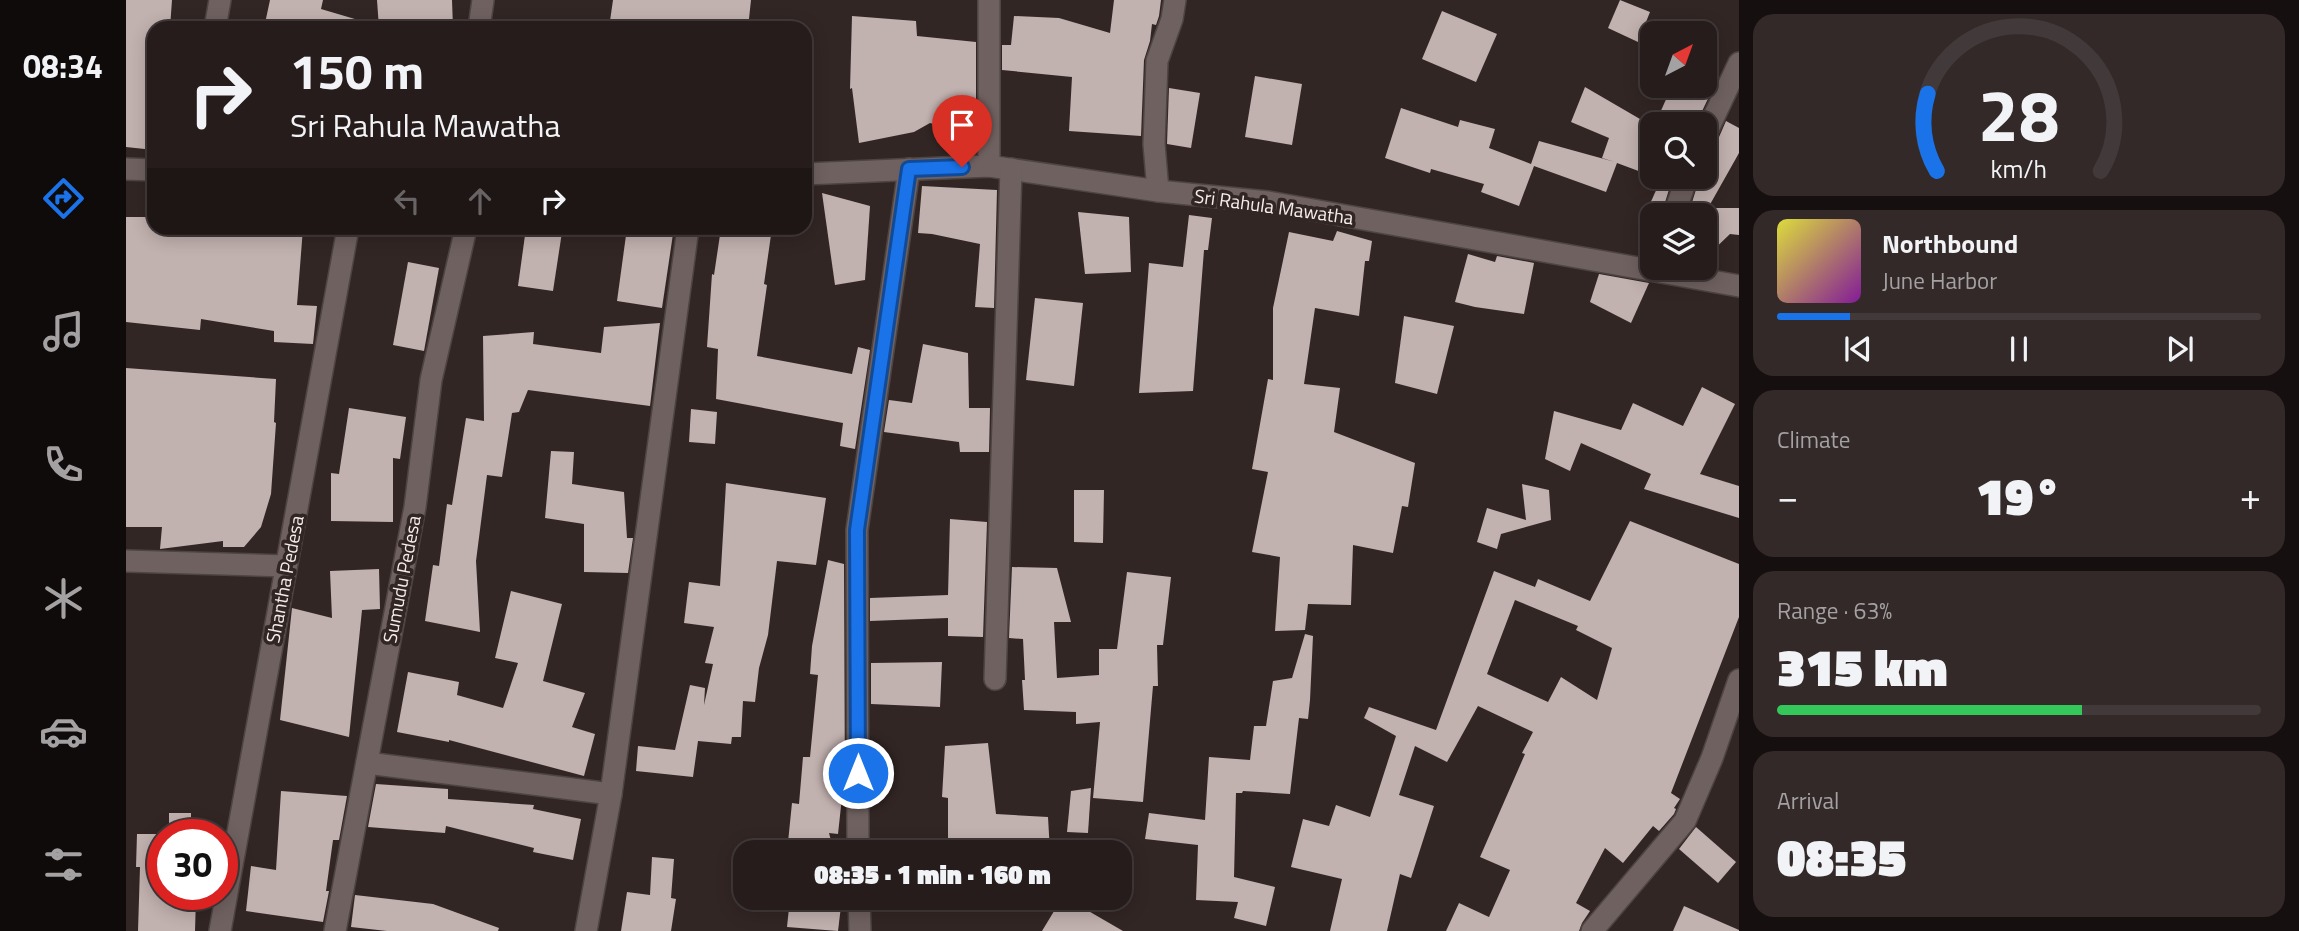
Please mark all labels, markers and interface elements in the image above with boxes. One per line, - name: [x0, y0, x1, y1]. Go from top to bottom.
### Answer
- north arrow: [1640, 21, 1717, 98]
- map controls: [1640, 21, 1717, 280]
- text: 150 m: [290, 33, 424, 108]
- text: 08:34: [23, 42, 103, 90]
- icon: right: [175, 49, 266, 140]
- text: 28: [1978, 59, 2060, 169]
- pin: [932, 95, 992, 167]
- text: Sri Rahula Mawatha: [290, 101, 560, 149]
- icon: arrive: [943, 106, 981, 144]
- button: search: [1640, 112, 1717, 189]
- text: km/h: [1991, 150, 2047, 188]
- icon: directions: [39, 174, 88, 223]
- street label: Sri Rahula Mawatha: [1192, 180, 1356, 232]
- icon: left: [388, 182, 426, 220]
- icon: ahead: [461, 182, 499, 220]
- icon: right: [534, 182, 572, 220]
- button: layers: [1640, 203, 1717, 280]
- text: Northbound: [1882, 224, 2018, 263]
- text: June Harbor: [1882, 263, 1997, 298]
- icon: music: [39, 307, 88, 356]
- icon: previous: [1839, 330, 1877, 368]
- icon: pause: [2000, 330, 2038, 368]
- icon: next: [2161, 330, 2199, 368]
- text: Climate: [1777, 422, 1850, 457]
- icon: phone: [39, 440, 88, 489]
- text: 19°: [1976, 456, 2062, 535]
- text: −: [1777, 467, 1798, 525]
- text: +: [2240, 467, 2261, 525]
- street label: Shantha Pedesa: [257, 512, 311, 645]
- street label: Sumudu Pedesa: [374, 512, 428, 645]
- icon: climate: [39, 574, 88, 623]
- text: Range · 63%: [1777, 593, 1892, 628]
- text: 315 km: [1777, 627, 1948, 706]
- icon: car: [39, 707, 88, 756]
- position arrow: [821, 736, 895, 810]
- text: Arrival: [1777, 783, 1839, 818]
- text: 08:35: [1777, 817, 1906, 896]
- speed limit sign: 30: [147, 819, 238, 910]
- icon: filters: [39, 840, 88, 889]
- text: 08:35 · 1 min · 160 m: [814, 855, 1051, 894]

